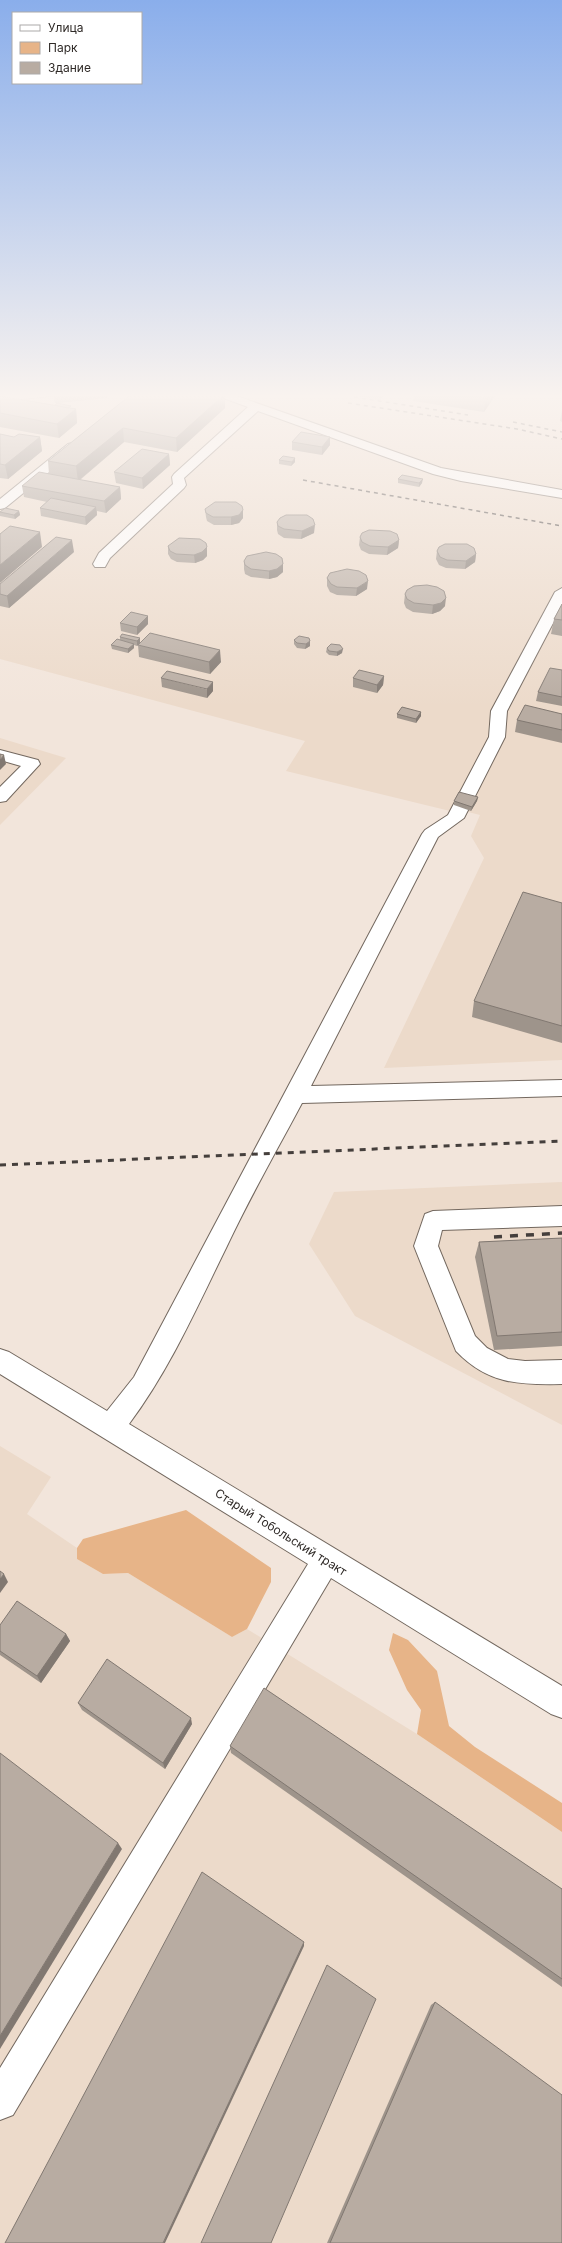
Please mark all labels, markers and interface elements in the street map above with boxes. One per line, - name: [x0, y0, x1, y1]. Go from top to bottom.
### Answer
- legend: [12, 12, 142, 84]
- text: Улица: [48, 20, 83, 35]
- text: Парк: [48, 40, 78, 55]
- text: Здание: [48, 60, 91, 75]
- street label: Старый Тобольский тракт: [212, 1485, 350, 1579]

